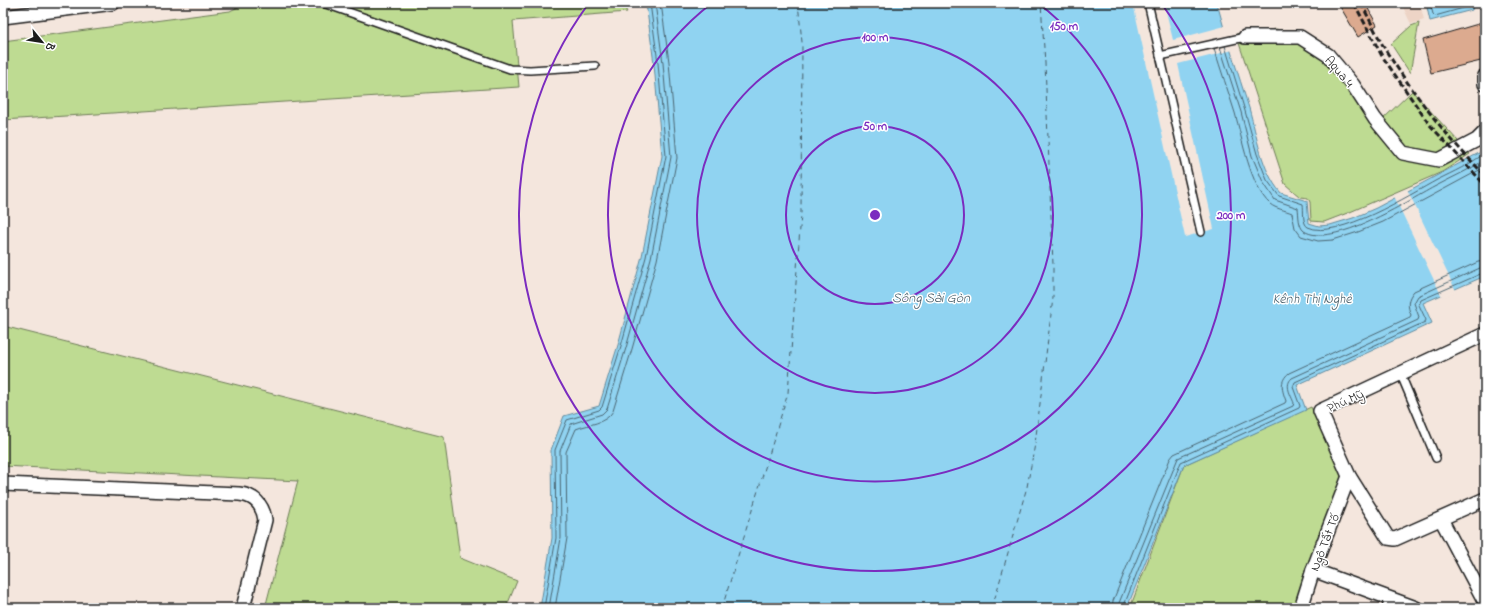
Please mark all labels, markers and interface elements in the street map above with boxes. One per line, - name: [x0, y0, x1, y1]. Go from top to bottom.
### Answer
- text: 150 m: [1050, 18, 1079, 36]
- north arrow: [22, 22, 62, 62]
- text: 100 m: [862, 29, 889, 47]
- text: B: [41, 38, 59, 54]
- street label: Aqua 4: [1320, 52, 1358, 92]
- text: 50 m: [863, 118, 888, 136]
- text: 200 m: [1216, 207, 1246, 225]
- centre of rings: [868, 208, 882, 222]
- water label: Sông Sài Gòn: [892, 288, 971, 309]
- water label: Kênh Thị Nghè: [1273, 289, 1352, 310]
- street label: Phú Mỹ: [1324, 385, 1368, 419]
- street label: Ngô Tất Tố: [1306, 511, 1346, 575]

